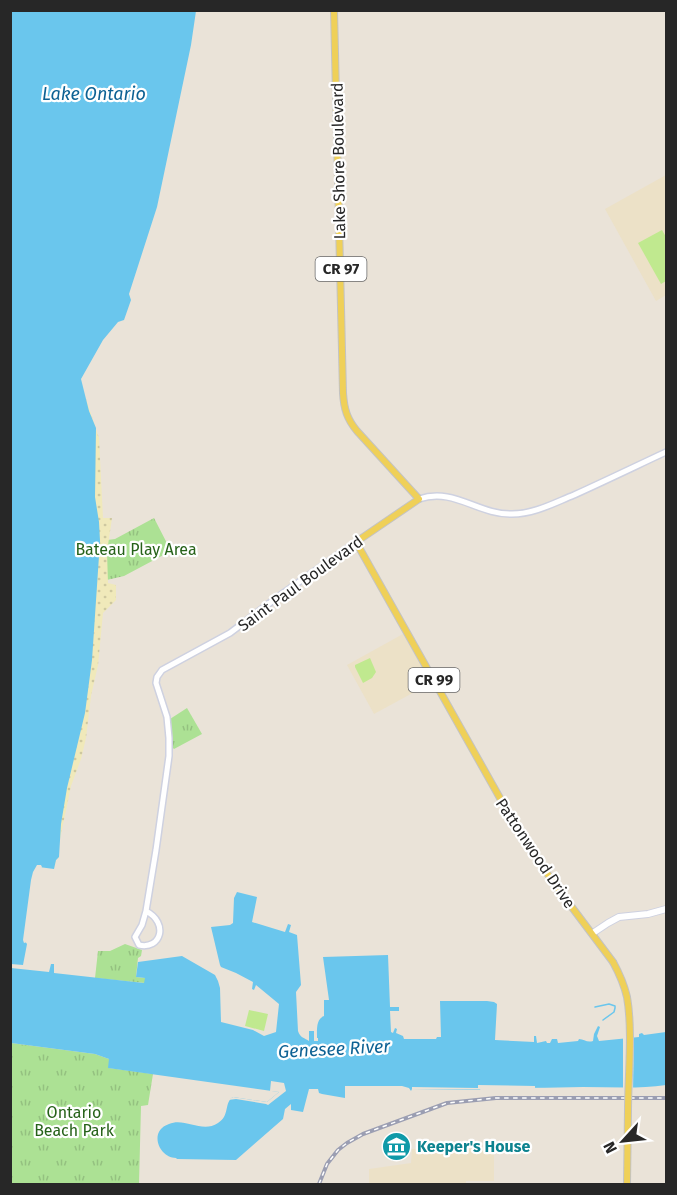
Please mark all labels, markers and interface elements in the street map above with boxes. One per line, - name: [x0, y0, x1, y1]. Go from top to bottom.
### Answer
- street label: Lake Shore Boulevard: [328, 82, 349, 240]
- water label: Lake Ontario: [42, 83, 146, 105]
- road number: CR 97: [316, 257, 366, 281]
- street label: Saint Paul Boulevard: [234, 532, 367, 635]
- park label: Bateau Play Area: [75, 540, 197, 559]
- road number: CR 99: [408, 668, 460, 692]
- street label: Pattonwood Drive: [492, 795, 579, 912]
- water label: Genesee River: [277, 1035, 392, 1063]
- park label: Ontario Beach Park: [34, 1103, 115, 1140]
- north arrow: [593, 1111, 653, 1171]
- museum icon: Keeper's House: [380, 1130, 412, 1162]
- place label: Keeper's House: [417, 1137, 530, 1156]
- text: N: [599, 1139, 621, 1157]

